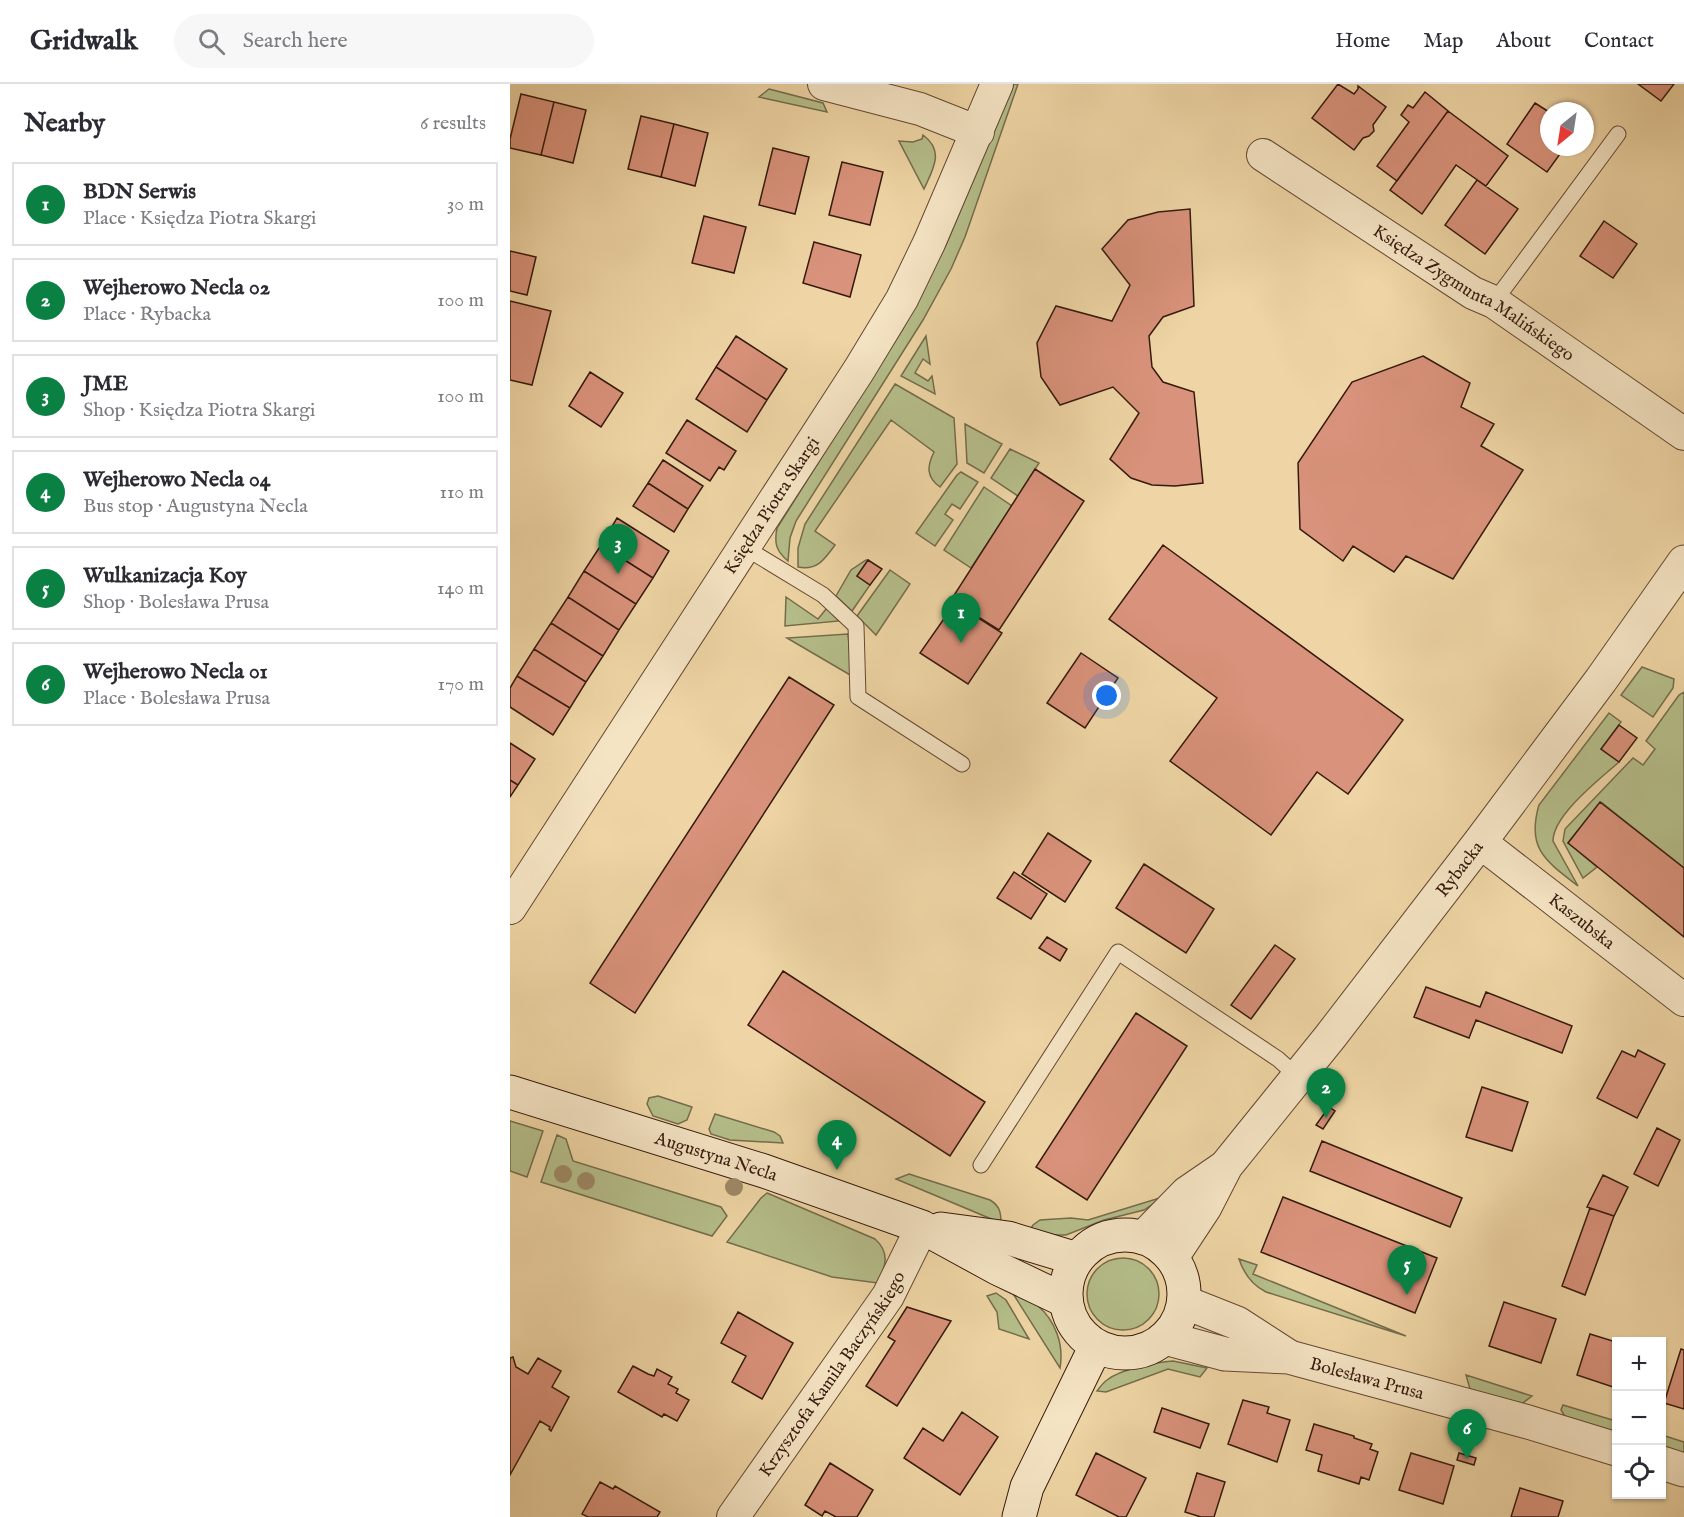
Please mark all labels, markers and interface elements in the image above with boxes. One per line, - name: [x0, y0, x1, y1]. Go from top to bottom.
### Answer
- search box: [174, 14, 594, 68]
- text: Gridwalk: [30, 24, 138, 59]
- icon: search: [195, 25, 228, 58]
- text: Search here: [243, 27, 348, 55]
- text: Home: [1335, 28, 1390, 55]
- text: Map: [1423, 28, 1463, 55]
- text: About: [1496, 28, 1551, 55]
- text: Contact: [1584, 28, 1654, 55]
- north arrow: [1540, 102, 1594, 156]
- text: Nearby: [24, 107, 105, 140]
- text: 6 results: [420, 111, 486, 136]
- text: BDN Serwis: [83, 178, 196, 206]
- text: 1: [42, 192, 49, 217]
- text: 30 m: [447, 192, 484, 217]
- text: Place · Księdza Piotra Skargi: [83, 206, 316, 231]
- street label: Księdza Zygmunta Malińskiego: [1368, 220, 1579, 367]
- text: Wejherowo Necla 02: [83, 274, 270, 302]
- text: 2: [41, 288, 50, 313]
- text: 100 m: [437, 288, 484, 313]
- text: Place · Rybacka: [83, 302, 211, 327]
- text: JME: [83, 370, 128, 398]
- text: 3: [42, 384, 49, 409]
- text: 100 m: [437, 384, 484, 409]
- text: Shop · Księdza Piotra Skargi: [83, 398, 315, 423]
- street label: Księdza Piotra Skargi: [719, 433, 826, 579]
- text: Wejherowo Necla 04: [83, 466, 271, 494]
- text: 4: [41, 480, 50, 505]
- text: 110 m: [440, 480, 484, 505]
- text: Bus stop · Augustyna Necla: [83, 494, 308, 519]
- pin: 3: [598, 524, 638, 574]
- text: Wulkanizacja Koy: [83, 562, 247, 590]
- text: 5: [42, 576, 49, 601]
- text: 140 m: [437, 576, 484, 601]
- text: Shop · Bolesława Prusa: [83, 590, 269, 615]
- pin: 1: [942, 594, 980, 643]
- text: Wejherowo Necla 01: [83, 658, 268, 686]
- text: 6: [41, 672, 50, 697]
- text: 170 m: [438, 672, 484, 697]
- your location: [1092, 681, 1121, 710]
- text: Place · Bolesława Prusa: [83, 686, 270, 711]
- street label: Rybacka: [1432, 837, 1490, 902]
- street label: Kaszubska: [1543, 889, 1619, 955]
- pin: 2: [1306, 1068, 1346, 1118]
- pin: 4: [818, 1120, 856, 1170]
- street label: Augustyna Necla: [651, 1127, 780, 1188]
- pin: 5: [1388, 1246, 1426, 1295]
- street label: Krzysztofa Kamila Baczyńskiego: [755, 1268, 911, 1482]
- map controls: [1612, 1337, 1666, 1499]
- button: +: [1612, 1337, 1666, 1391]
- street label: Bolesława Prusa: [1307, 1353, 1427, 1406]
- button: −: [1612, 1391, 1666, 1445]
- pin: 6: [1448, 1410, 1486, 1459]
- button: locate: [1612, 1445, 1666, 1499]

